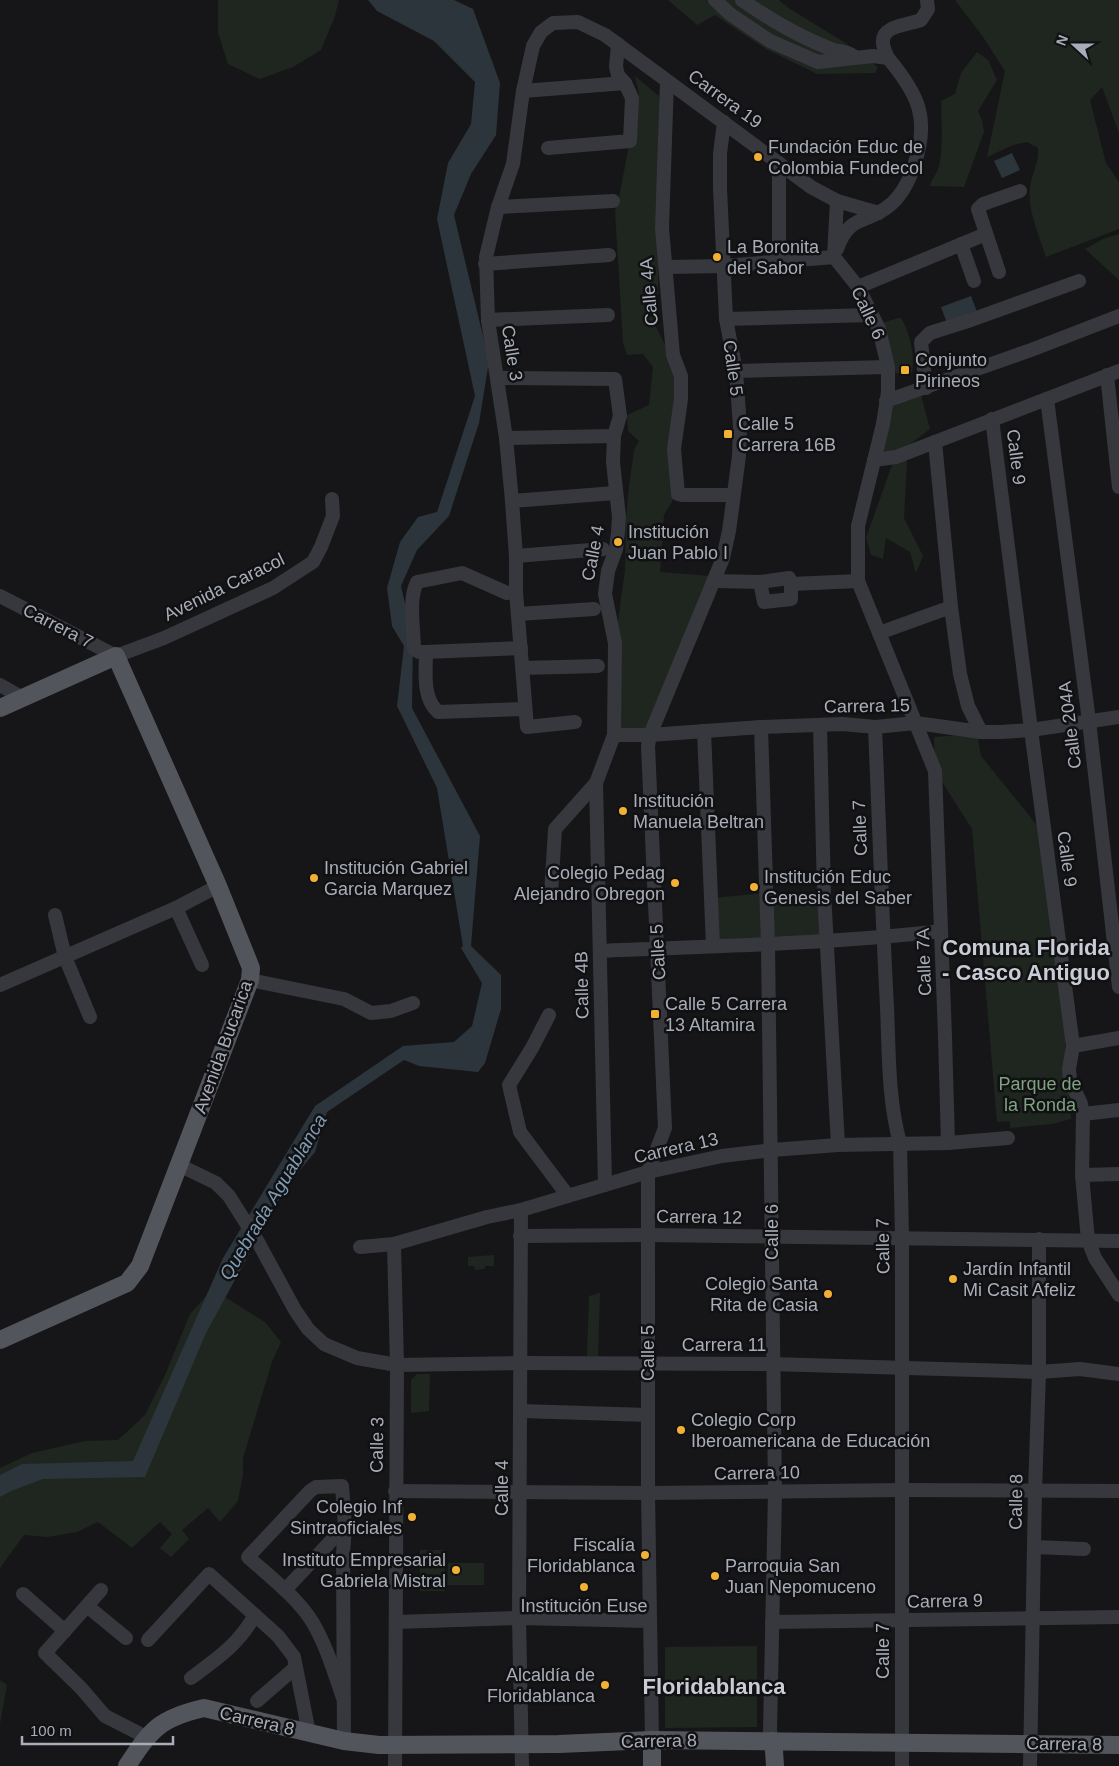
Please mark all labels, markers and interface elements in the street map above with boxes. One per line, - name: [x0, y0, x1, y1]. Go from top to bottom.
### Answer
- north arrow: [1049, 20, 1099, 70]
- text: N: [1053, 33, 1071, 48]
- street label: Carrera 19: [684, 66, 766, 132]
- place label: Fundación Educ de Colombia Fundecol: [768, 137, 923, 178]
- marker: Fundación Educ de Colombia Fundecol: [752, 151, 764, 163]
- place label: La Boronita del Sabor: [727, 237, 820, 278]
- marker: La Boronita del Sabor: [711, 251, 723, 263]
- street label: Calle 4A: [636, 257, 662, 327]
- street label: Calle 6: [847, 283, 889, 343]
- street label: Calle 3: [498, 324, 526, 382]
- street label: Calle 5: [719, 339, 747, 397]
- place label: Conjunto Pirineos: [915, 350, 987, 391]
- marker: Conjunto Pirineos: [899, 364, 911, 376]
- place label: Calle 5 Carrera 16B: [738, 414, 836, 455]
- marker: Calle 5 Carrera 16B: [722, 428, 734, 440]
- street label: Calle 9: [1003, 428, 1029, 486]
- place label: Institución Juan Pablo I: [628, 522, 728, 563]
- street label: Calle 4: [578, 524, 608, 582]
- marker: Institución Juan Pablo I: [612, 536, 624, 548]
- street label: Avenida Caracol: [160, 549, 288, 625]
- street label: Carrera 7: [20, 600, 96, 652]
- street label: Calle 204A: [1055, 680, 1085, 770]
- street label: Carrera 15: [824, 695, 910, 717]
- place label: Institución Manuela Beltran: [633, 791, 764, 832]
- street label: Calle 7: [849, 800, 871, 856]
- marker: Institución Manuela Beltran: [617, 805, 629, 817]
- street label: Calle 9: [1053, 830, 1081, 888]
- place label: Institución Gabriel Garcia Marquez: [324, 858, 468, 899]
- place label: Colegio Pedag Alejandro Obregon: [514, 863, 665, 904]
- place label: Institución Educ Genesis del Saber: [764, 867, 912, 908]
- marker: Institución Gabriel Garcia Marquez: [308, 872, 320, 884]
- marker: Colegio Pedag Alejandro Obregon: [669, 877, 681, 889]
- marker: Institución Educ Genesis del Saber: [748, 881, 760, 893]
- street label: Calle 5: [647, 923, 669, 981]
- street label: Calle 7A: [913, 928, 935, 996]
- district label: Comuna Florida - Casco Antiguo: [942, 935, 1110, 985]
- street label: Calle 4B: [571, 951, 593, 1019]
- street label: Avenida Bucarica: [190, 977, 257, 1116]
- place label: Calle 5 Carrera 13 Altamira: [665, 994, 788, 1035]
- marker: Calle 5 Carrera 13 Altamira: [649, 1008, 661, 1020]
- park label: Parque de la Ronda: [998, 1074, 1082, 1115]
- water label: Quebrada Aguablanca: [215, 1110, 331, 1284]
- street label: Carrera 13: [632, 1129, 720, 1167]
- street label: Calle 6: [762, 1204, 782, 1260]
- street label: Carrera 12: [656, 1206, 742, 1228]
- street label: Calle 7: [873, 1218, 893, 1274]
- place label: Jardín Infantil Mi Casit Afeliz: [963, 1259, 1076, 1300]
- marker: Jardín Infantil Mi Casit Afeliz: [947, 1273, 959, 1285]
- place label: Colegio Santa Rita de Casia: [705, 1274, 819, 1315]
- marker: Colegio Santa Rita de Casia: [822, 1288, 834, 1300]
- street label: Calle 5: [638, 1325, 658, 1381]
- street label: Carrera 11: [682, 1335, 766, 1355]
- place label: Colegio Corp Iberoamericana de Educación: [691, 1410, 930, 1451]
- street label: Calle 3: [367, 1417, 387, 1473]
- marker: Colegio Corp Iberoamericana de Educación: [675, 1424, 687, 1436]
- street label: Calle 4: [492, 1460, 512, 1516]
- street label: Carrera 10: [714, 1462, 800, 1484]
- street label: Calle 8: [1006, 1474, 1026, 1530]
- place label: Colegio Inf Sintraoficiales: [290, 1497, 403, 1538]
- marker: Colegio Inf Sintraoficiales: [406, 1511, 418, 1523]
- place label: Fiscalía Floridablanca: [527, 1535, 636, 1576]
- marker: Fiscalía Floridablanca: [639, 1549, 651, 1561]
- place label: Instituto Empresarial Gabriela Mistral: [282, 1550, 446, 1591]
- place label: Parroquia San Juan Nepomuceno: [725, 1556, 876, 1597]
- marker: Instituto Empresarial Gabriela Mistral: [450, 1564, 462, 1576]
- marker: Parroquia San Juan Nepomuceno: [709, 1570, 721, 1582]
- marker: Institución Euse: [578, 1581, 590, 1593]
- street label: Carrera 9: [907, 1590, 983, 1612]
- place label: Institución Euse: [520, 1596, 648, 1616]
- street label: Calle 7: [873, 1623, 893, 1679]
- place label: Alcaldía de Floridablanca: [487, 1665, 596, 1706]
- district label: Floridablanca: [642, 1674, 786, 1699]
- marker: Alcaldía de Floridablanca: [599, 1679, 611, 1691]
- street label: Carrera 8: [218, 1703, 296, 1739]
- scale bar: [22, 1714, 174, 1746]
- text: 100 m: [30, 1722, 72, 1739]
- street label: Carrera 8: [621, 1730, 697, 1752]
- street label: Carrera 8: [1026, 1733, 1102, 1755]

